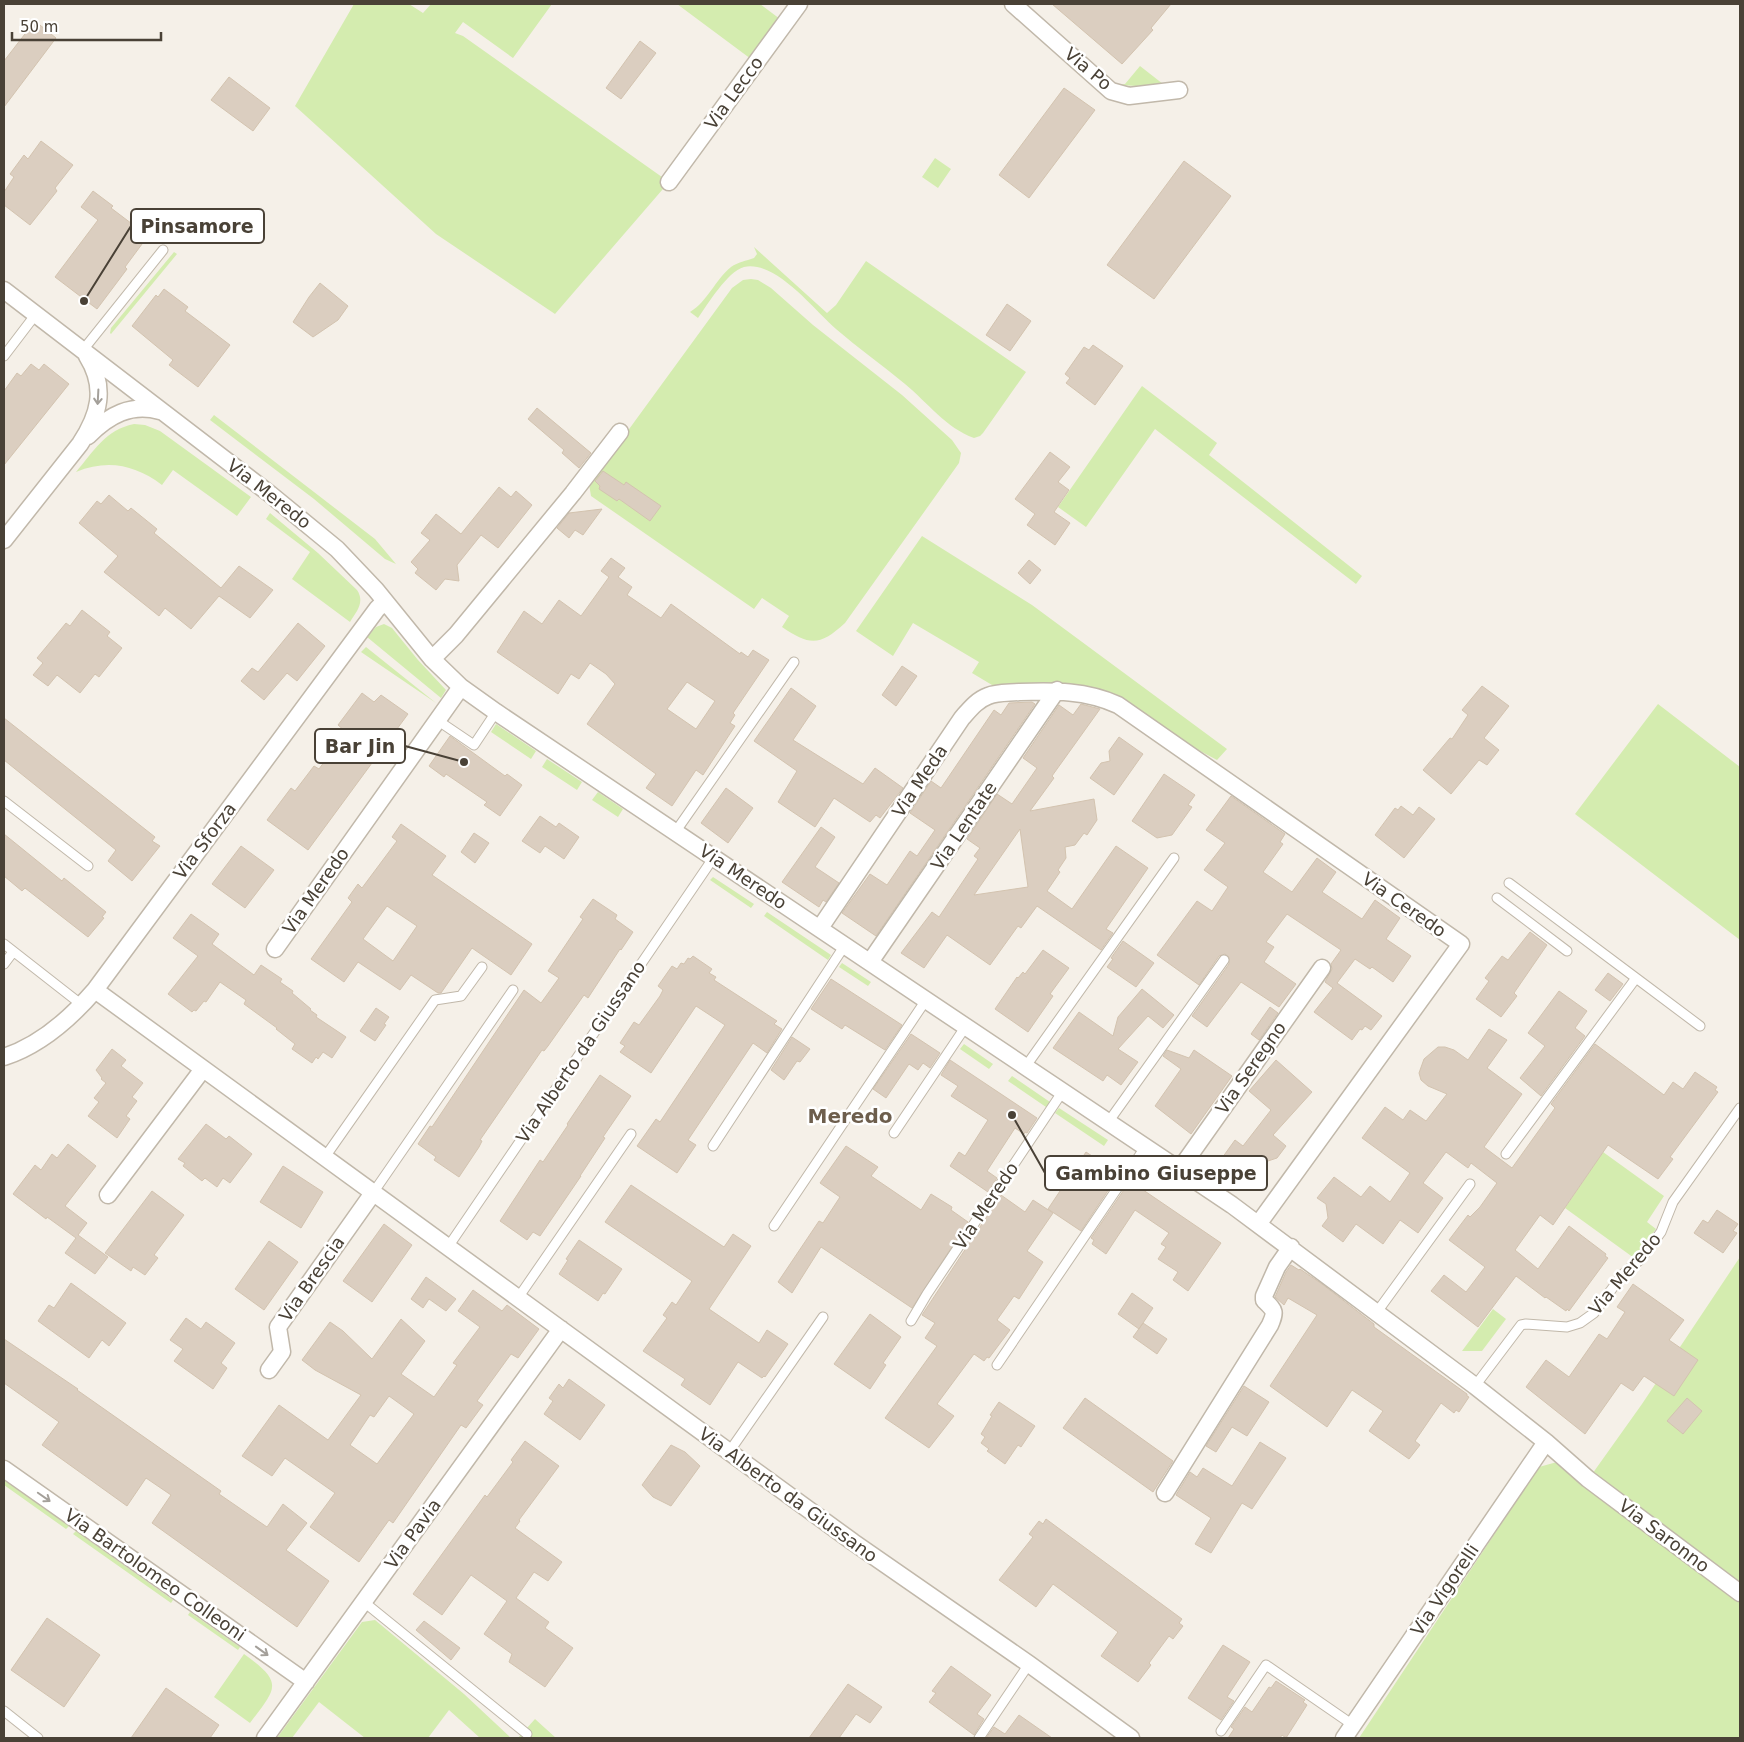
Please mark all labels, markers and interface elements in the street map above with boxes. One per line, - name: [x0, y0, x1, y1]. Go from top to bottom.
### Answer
- scale bar: [12, 10, 161, 42]
- text: 50 m: [20, 18, 58, 36]
- street label: Via Po: [1061, 43, 1116, 94]
- street label: Via Lecco: [700, 52, 767, 133]
- callout: Pinsamore: [131, 209, 264, 243]
- text: Pinsamore: [140, 215, 254, 237]
- one-way arrow: [93, 388, 103, 405]
- street label: Via Meredo: [223, 454, 315, 533]
- callout: Bar Jin: [315, 729, 405, 763]
- text: Bar Jin: [325, 735, 395, 757]
- street label: Via Meda: [888, 741, 951, 821]
- street label: Via Lentate: [926, 778, 1001, 874]
- street label: Via Sforza: [169, 798, 240, 883]
- street label: Via Meredo: [696, 840, 791, 913]
- street label: Via Meredo: [278, 843, 353, 938]
- street label: Via Ceredo: [1358, 868, 1450, 941]
- street label: Via Alberto da Giussano: [512, 957, 650, 1147]
- street label: Via Seregno: [1211, 1017, 1290, 1118]
- district label: Meredo: [808, 1104, 892, 1128]
- callout: Gambino Giuseppe: [1045, 1156, 1267, 1190]
- street label: Via Meredo: [949, 1158, 1022, 1253]
- text: Gambino Giuseppe: [1055, 1162, 1257, 1184]
- street label: Via Meredo: [1584, 1228, 1665, 1319]
- street label: Via Brescia: [274, 1232, 349, 1325]
- street label: Via Alberto da Giussano: [695, 1423, 882, 1566]
- one-way arrow: [36, 1492, 50, 1502]
- street label: Via Pavia: [380, 1495, 445, 1573]
- street label: Via Saronno: [1615, 1495, 1714, 1576]
- street label: Via Bartolomeo Colleoni: [61, 1504, 250, 1645]
- street label: Via Vigorelli: [1406, 1540, 1483, 1640]
- one-way arrow: [255, 1646, 269, 1656]

